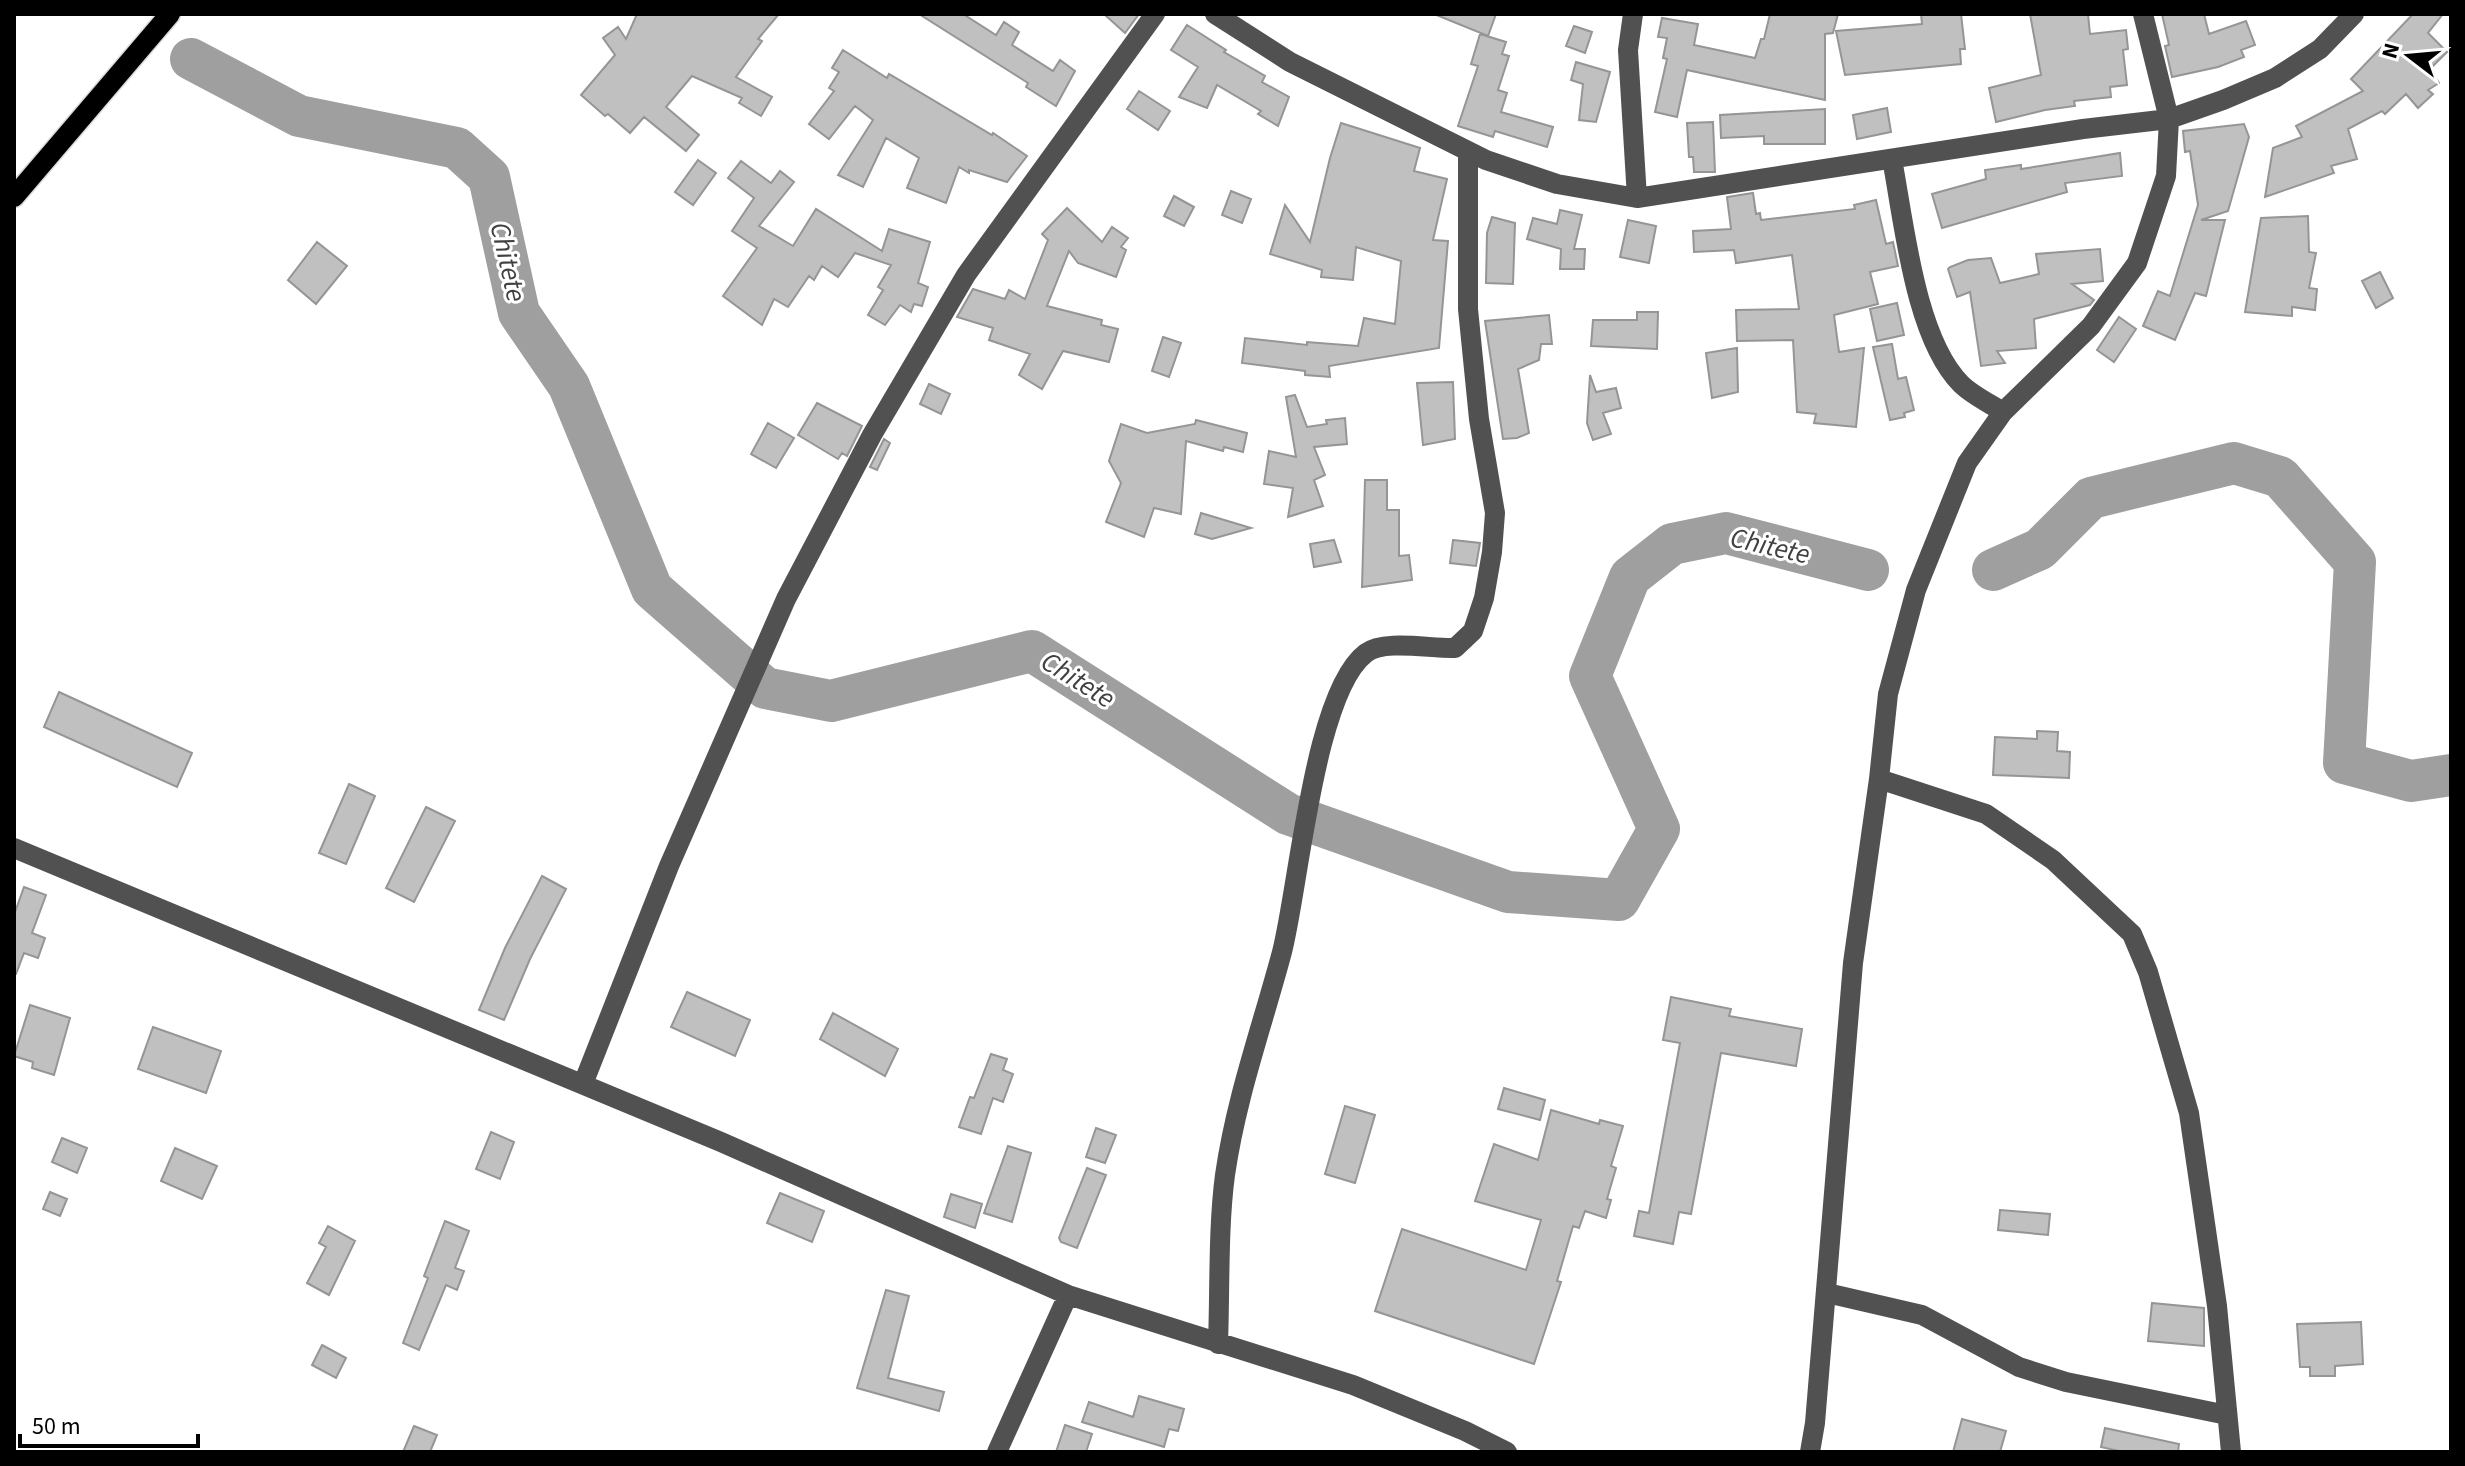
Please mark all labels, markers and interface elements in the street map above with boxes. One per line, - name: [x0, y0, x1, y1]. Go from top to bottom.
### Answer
- north arrow: [2369, 16, 2449, 96]
- text: N: [2373, 39, 2408, 62]
- water label: Chitete: [479, 218, 537, 306]
- water label: Chitete: [1726, 517, 1814, 575]
- water label: Chitete: [1033, 642, 1123, 718]
- scale bar: [20, 1398, 198, 1448]
- text: 50 m: [32, 1409, 81, 1444]

